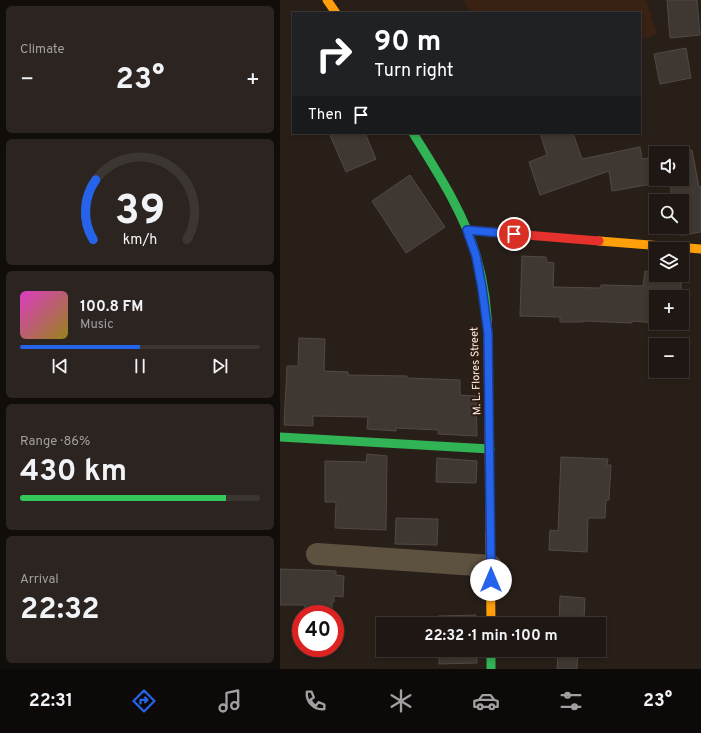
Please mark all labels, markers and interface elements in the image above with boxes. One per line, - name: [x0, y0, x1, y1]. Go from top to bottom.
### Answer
- text: 90 m: [374, 25, 441, 61]
- icon: right: [308, 28, 360, 80]
- text: Climate: [20, 42, 65, 58]
- text: Turn right: [374, 60, 454, 83]
- text: 23°: [116, 62, 164, 99]
- text: −: [20, 67, 34, 94]
- text: +: [246, 67, 260, 94]
- icon: arrive: [350, 104, 372, 126]
- text: Then: [308, 106, 342, 125]
- map controls: [649, 146, 689, 378]
- button: sound: [649, 146, 689, 186]
- text: 39: [115, 186, 165, 239]
- button: search: [649, 194, 689, 234]
- pin: [497, 217, 531, 251]
- icon: arrive: [503, 223, 525, 245]
- text: km/h: [123, 230, 157, 248]
- button: layers: [649, 242, 689, 282]
- button: +: [649, 290, 689, 330]
- text: 100.8 FM: [80, 298, 143, 317]
- text: Music: [80, 317, 114, 333]
- street label: M. L. Flores Street: [467, 327, 485, 415]
- button: −: [649, 338, 689, 378]
- icon: previous: [49, 355, 71, 377]
- icon: pause: [129, 355, 151, 377]
- icon: next: [209, 355, 231, 377]
- text: Range · 86%: [20, 434, 90, 450]
- text: 430 km: [20, 454, 127, 491]
- position arrow: [470, 559, 512, 601]
- text: Arrival: [20, 572, 59, 588]
- text: 22:32: [20, 592, 100, 629]
- speed limit sign: 40: [292, 605, 344, 657]
- text: 22:32 · 1 min · 100 m: [424, 627, 558, 646]
- icon: directions: [130, 687, 158, 715]
- icon: music: [216, 687, 244, 715]
- icon: phone: [301, 687, 329, 715]
- icon: climate: [387, 687, 415, 715]
- icon: car: [472, 687, 500, 715]
- icon: filters: [557, 687, 585, 715]
- text: 22:31: [29, 690, 73, 713]
- text: 23°: [643, 690, 672, 713]

